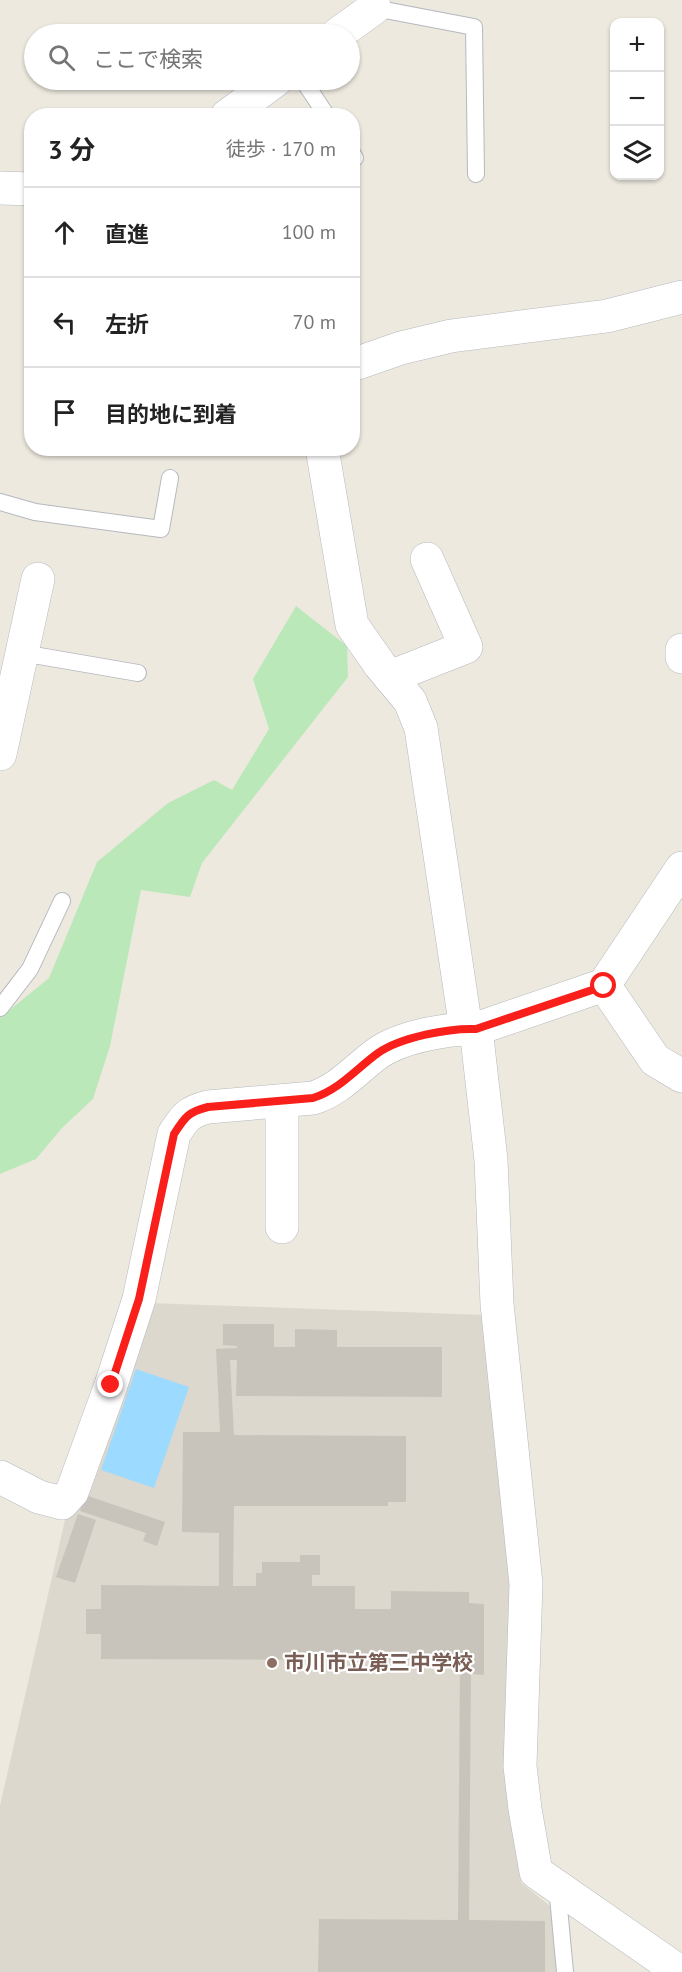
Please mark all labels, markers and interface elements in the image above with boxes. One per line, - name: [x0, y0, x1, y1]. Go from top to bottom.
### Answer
- map controls: [610, 18, 664, 180]
- button: +: [610, 18, 664, 72]
- search box: [24, 24, 360, 90]
- icon: search: [45, 41, 78, 74]
- text: ここで検索: [93, 45, 203, 73]
- button: −: [610, 72, 664, 126]
- button: layers: [610, 126, 664, 180]
- text: 3 分: [48, 133, 95, 166]
- text: 徒歩 · 170 m: [226, 136, 336, 162]
- icon: ahead: [48, 216, 81, 249]
- text: 100 m: [282, 219, 336, 245]
- text: 直進: [105, 220, 149, 248]
- icon: left: [48, 306, 81, 339]
- text: 70 m: [293, 309, 336, 335]
- text: 左折: [105, 310, 149, 338]
- icon: arrive: [48, 396, 81, 429]
- text: 目的地に到着: [105, 400, 237, 428]
- route start: [590, 972, 616, 998]
- route end: [97, 1371, 123, 1397]
- place label: 市川市立第三中学校: [284, 1649, 473, 1676]
- marker: 市川市立第三中学校: [265, 1656, 279, 1670]

